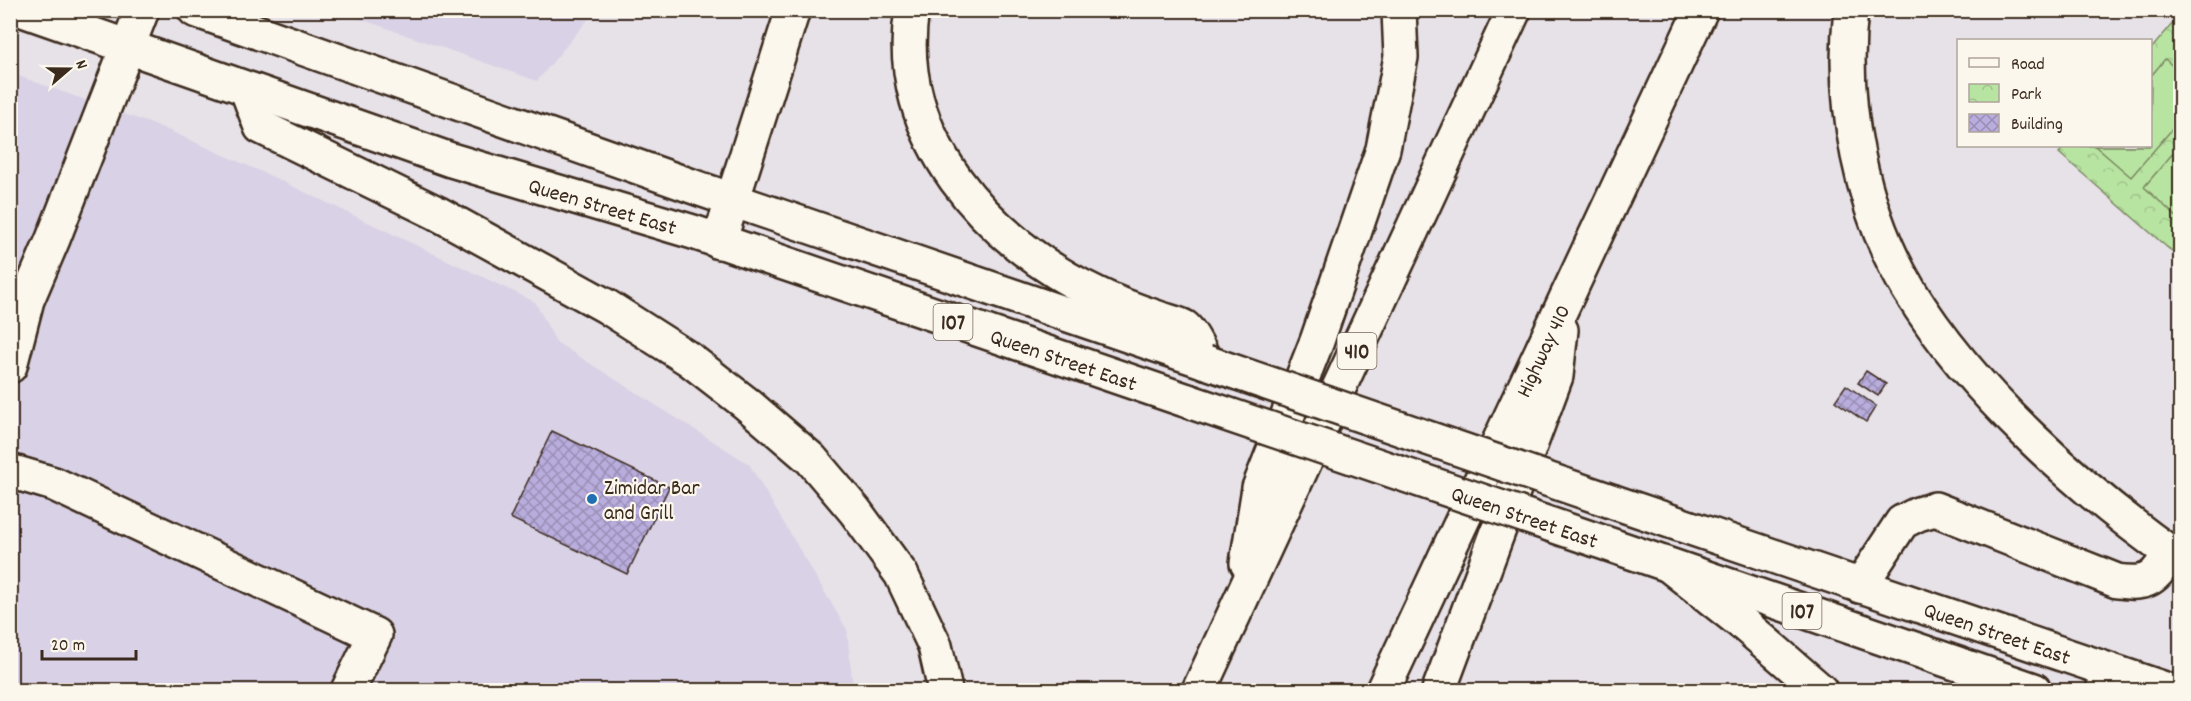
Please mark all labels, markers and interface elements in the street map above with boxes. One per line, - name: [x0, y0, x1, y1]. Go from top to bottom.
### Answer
- north arrow: [39, 39, 99, 99]
- legend: [1957, 39, 2152, 147]
- text: Road: [2011, 53, 2045, 78]
- text: N: [69, 57, 93, 72]
- text: Park: [2011, 83, 2042, 108]
- text: Building: [2011, 113, 2063, 138]
- street label: Queen Street East: [524, 172, 680, 245]
- street label: Highway 410: [1510, 300, 1580, 403]
- road number: 107: [934, 304, 972, 340]
- street label: Queen Street East: [985, 323, 1140, 401]
- road number: 410: [1338, 333, 1376, 369]
- place label: Zimidar Bar and Grill: [604, 474, 700, 530]
- street label: Queen Street East: [1446, 480, 1601, 558]
- marker: Zimidar Bar and Grill: [585, 492, 599, 506]
- road number: 107: [1782, 593, 1822, 629]
- street label: Queen Street East: [1919, 596, 2074, 675]
- scale bar: [42, 623, 136, 661]
- text: 20 m: [51, 634, 85, 659]

